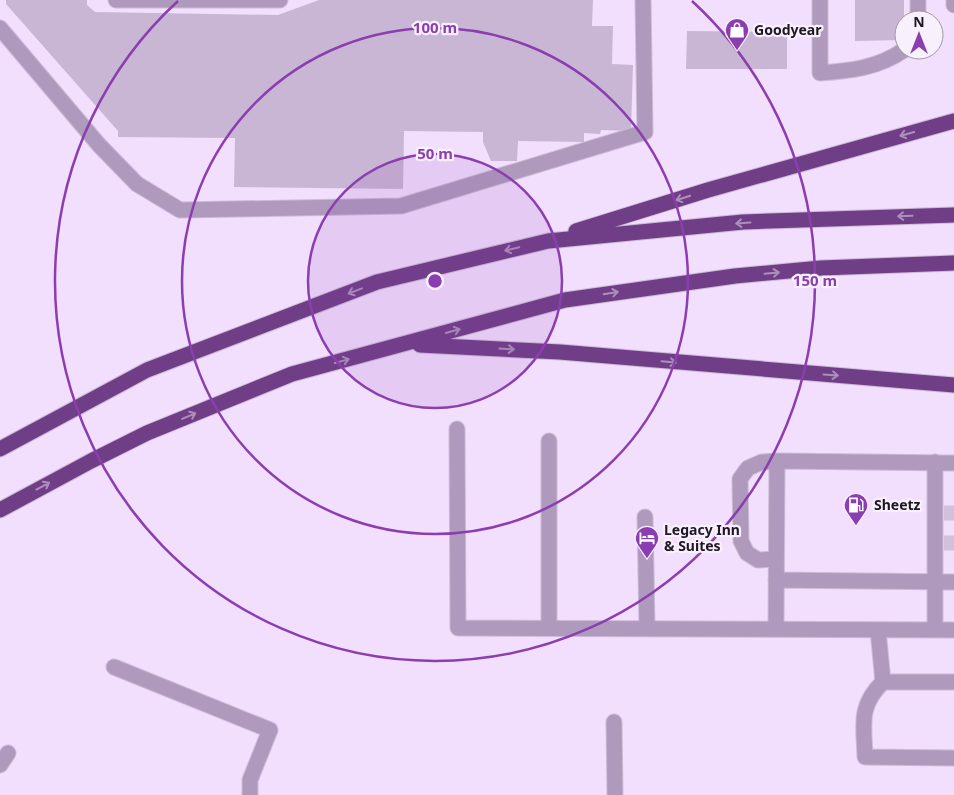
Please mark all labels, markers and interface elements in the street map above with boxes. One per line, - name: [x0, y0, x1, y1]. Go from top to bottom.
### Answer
- north arrow: [894, 10, 944, 60]
- text: N: [913, 12, 925, 31]
- text: 100 m: [413, 17, 457, 37]
- shop icon: Goodyear: [724, 17, 750, 51]
- place label: Goodyear: [754, 20, 822, 39]
- one-way arrow: [899, 130, 915, 139]
- text: 50 m: [417, 143, 453, 163]
- one-way arrow: [676, 193, 692, 203]
- one-way arrow: [898, 212, 914, 221]
- one-way arrow: [735, 218, 751, 227]
- one-way arrow: [505, 245, 521, 254]
- one-way arrow: [764, 268, 780, 278]
- text: 150 m: [793, 270, 837, 290]
- centre of rings: [426, 272, 444, 290]
- one-way arrow: [348, 287, 364, 296]
- one-way arrow: [602, 287, 618, 297]
- one-way arrow: [445, 326, 461, 336]
- one-way arrow: [499, 345, 515, 354]
- one-way arrow: [333, 355, 349, 365]
- one-way arrow: [661, 357, 677, 366]
- one-way arrow: [823, 370, 839, 380]
- one-way arrow: [181, 410, 196, 420]
- one-way arrow: [35, 481, 49, 491]
- fuel station icon: Sheetz: [843, 492, 869, 526]
- place label: Sheetz: [874, 495, 921, 514]
- place label: Legacy Inn & Suites: [664, 520, 740, 555]
- hotel icon: Legacy Inn & Suites: [634, 525, 660, 559]

